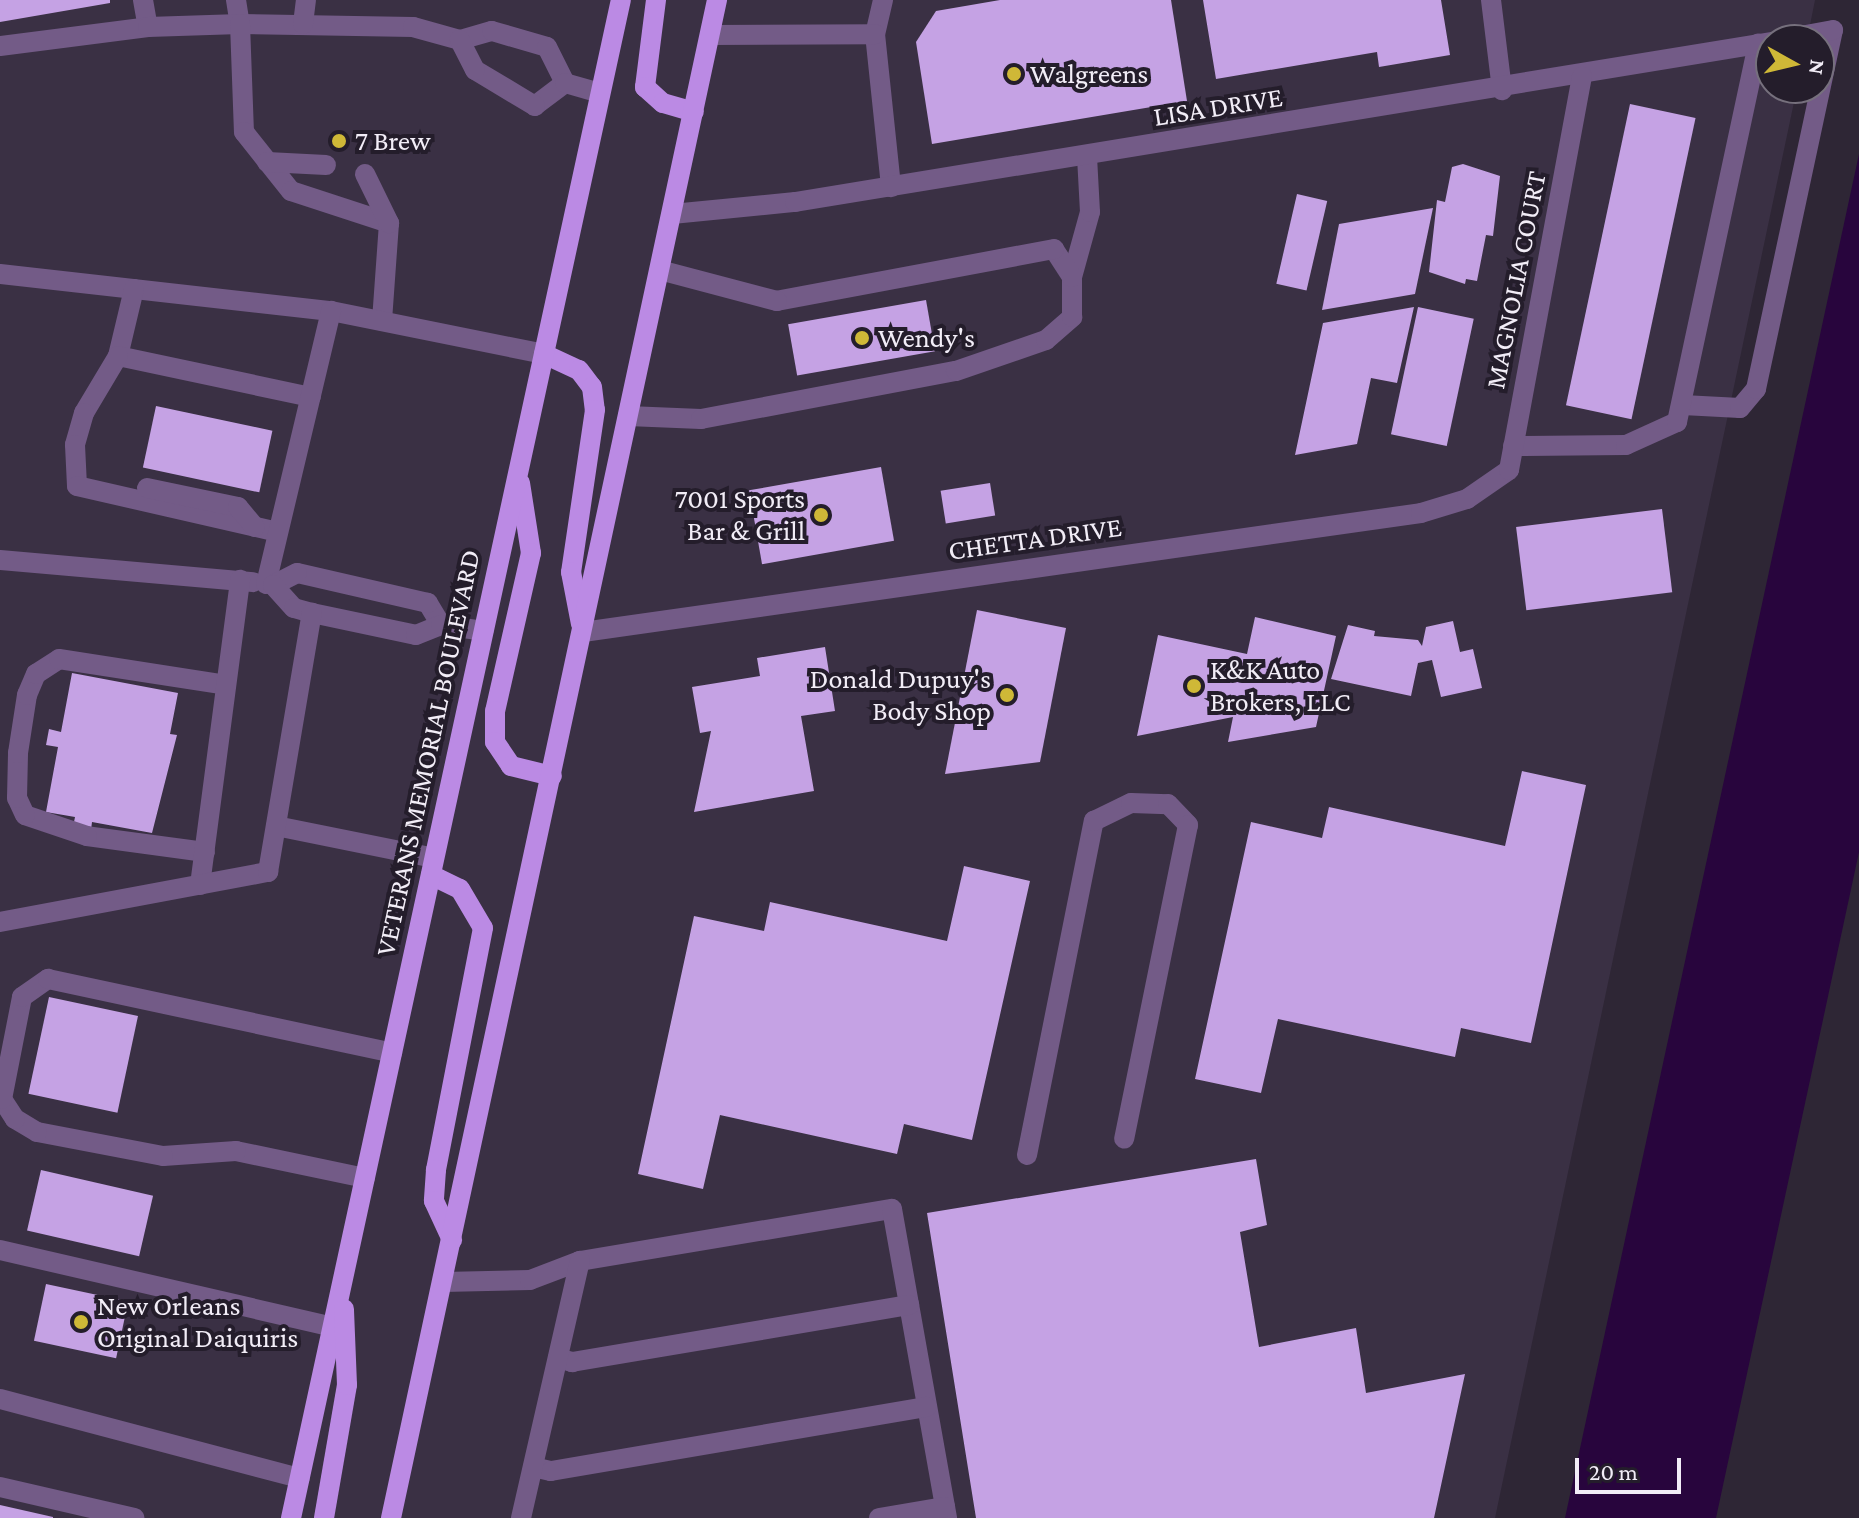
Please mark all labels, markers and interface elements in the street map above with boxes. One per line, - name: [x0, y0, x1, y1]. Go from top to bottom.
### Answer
- north arrow: [1755, 24, 1835, 104]
- place label: Walgreens: [1030, 57, 1148, 91]
- text: N: [1804, 58, 1831, 76]
- marker: Walgreens: [1005, 65, 1023, 83]
- street label: LISA DRIVE: [1151, 80, 1285, 134]
- place label: 7 Brew: [355, 124, 431, 158]
- marker: 7 Brew: [330, 132, 348, 150]
- street label: MAGNOLIA COURT: [1478, 168, 1554, 392]
- place label: Wendy's: [878, 321, 975, 355]
- marker: Wendy's: [853, 329, 871, 347]
- place label: 7001 Sports Bar & Grill: [675, 482, 805, 548]
- marker: 7001 Sports Bar & Grill: [812, 506, 830, 524]
- street label: CHETTA DRIVE: [946, 510, 1124, 568]
- street label: VETERANS MEMORIAL BOULEVARD: [368, 547, 488, 959]
- place label: K&K Auto Brokers, LLC: [1210, 653, 1351, 719]
- place label: Donald Dupuy's Body Shop: [810, 662, 991, 728]
- marker: K&K Auto Brokers, LLC: [1185, 677, 1203, 695]
- marker: Donald Dupuy's Body Shop: [998, 686, 1016, 704]
- place label: New Orleans Original Daiquiris: [97, 1289, 298, 1355]
- marker: New Orleans Original Daiquiris: [72, 1313, 90, 1331]
- scale bar: [1579, 1442, 1685, 1492]
- text: 20 m: [1589, 1458, 1638, 1485]

